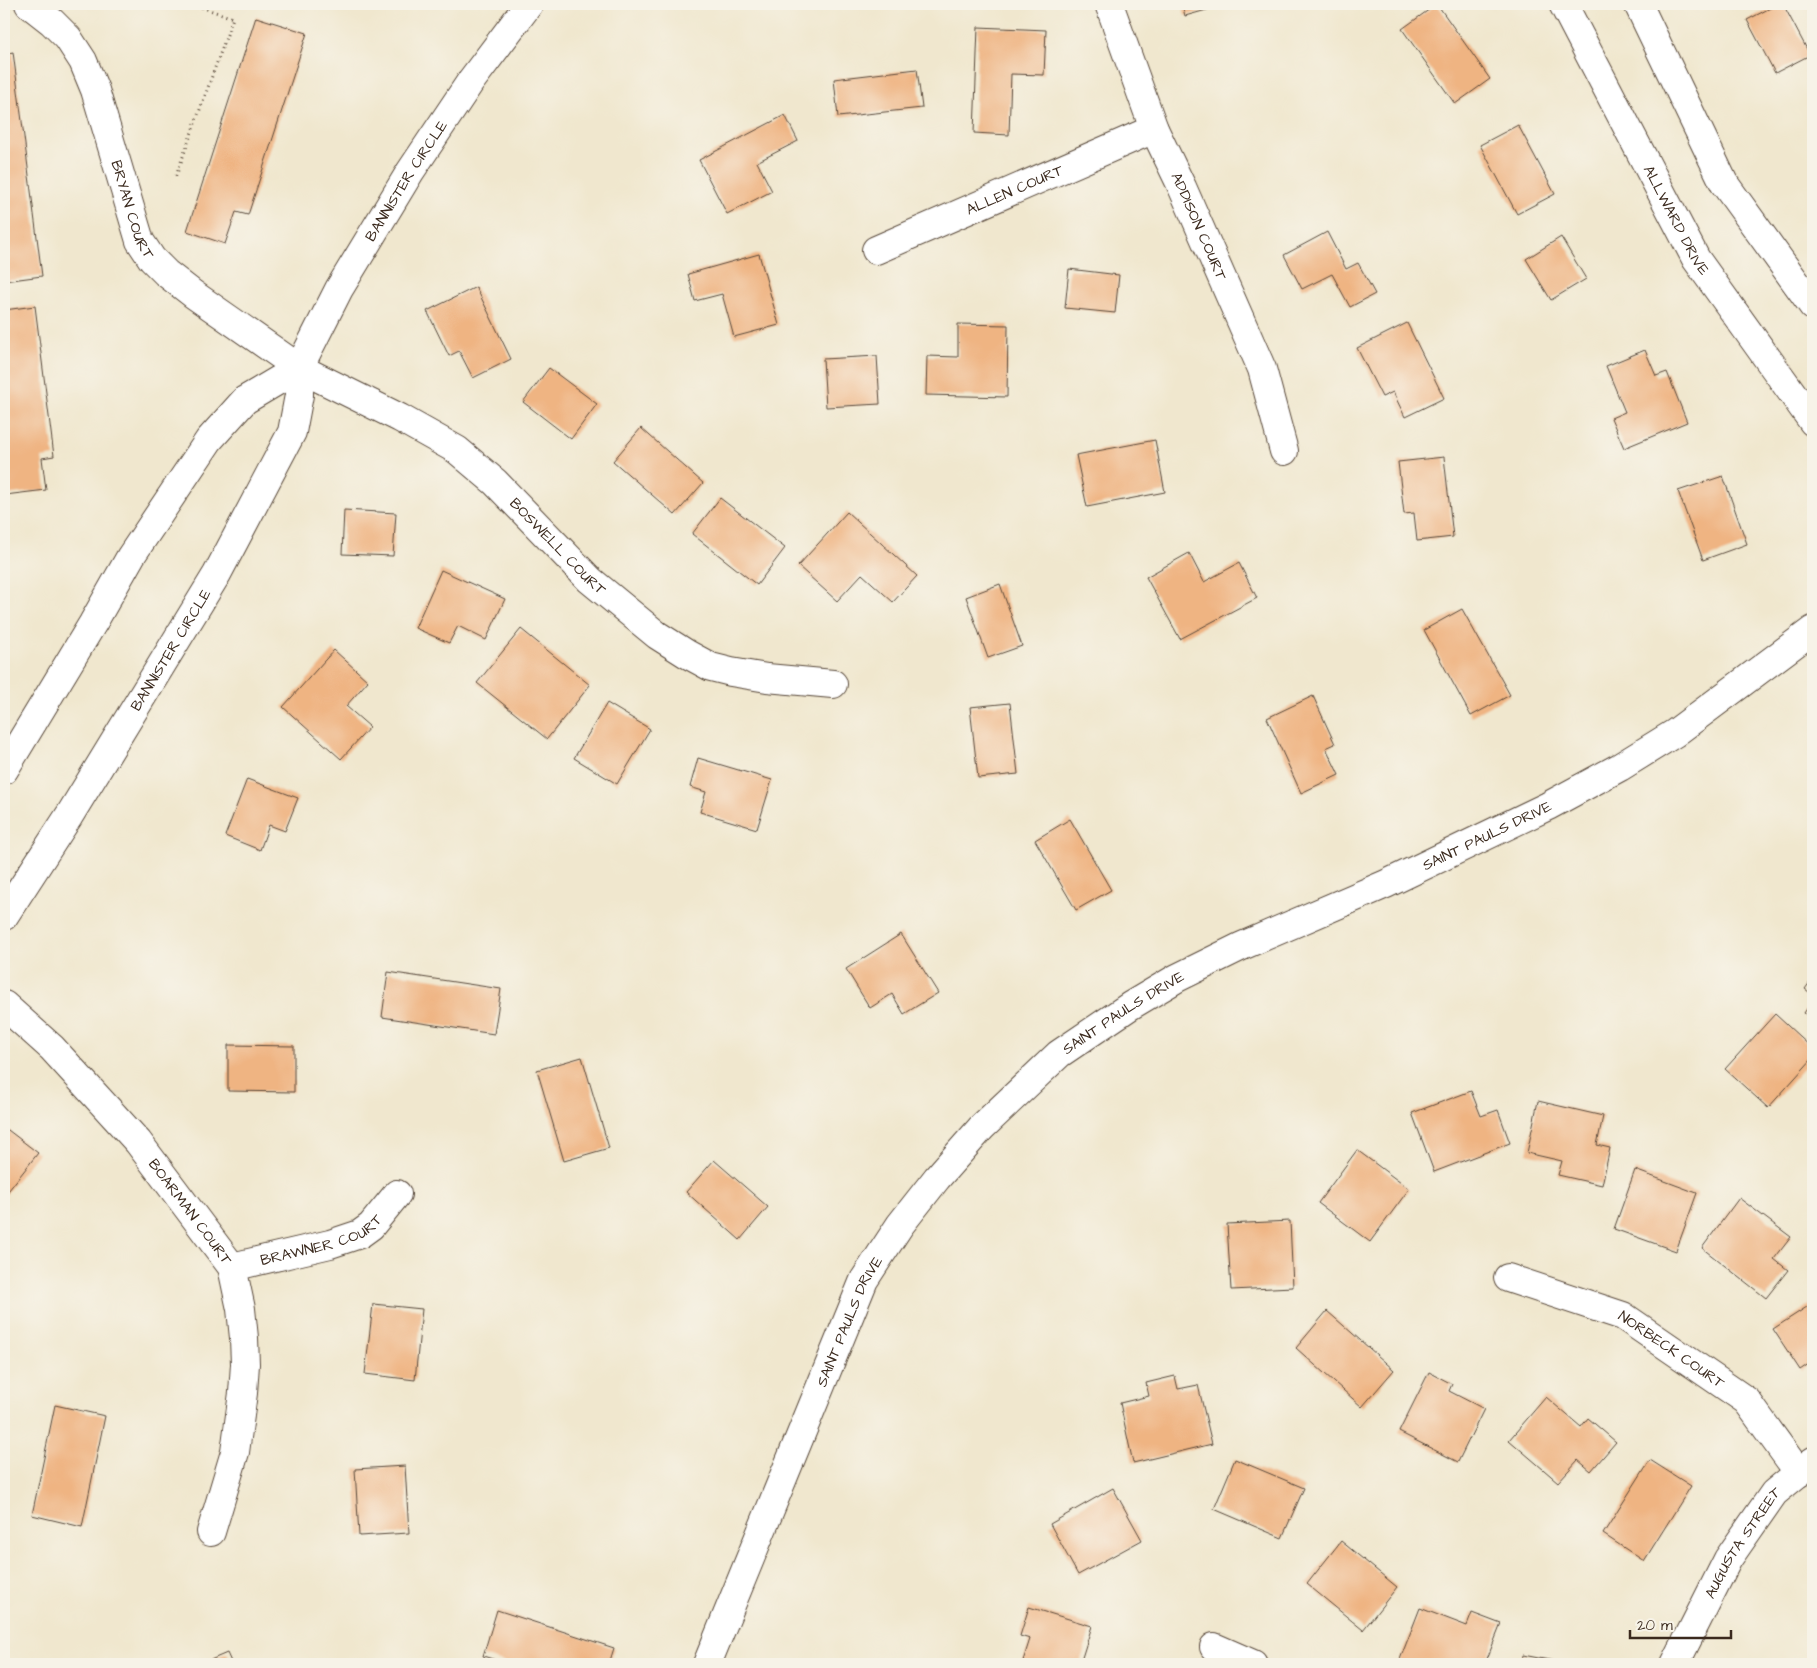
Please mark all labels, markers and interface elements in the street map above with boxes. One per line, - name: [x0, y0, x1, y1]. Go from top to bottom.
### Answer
- street label: BANNISTER CIRCLE: [360, 116, 452, 245]
- street label: BRYAN COURT: [106, 157, 160, 264]
- street label: ALLEN COURT: [963, 159, 1067, 220]
- street label: ALLWARD DRIVE: [1638, 162, 1715, 279]
- street label: ADDISON COURT: [1166, 169, 1232, 284]
- street label: BOSWELL COURT: [505, 493, 611, 600]
- street label: BANNISTER CIRCLE: [125, 585, 216, 715]
- street label: SAINT PAULS DRIVE: [1419, 795, 1555, 876]
- street label: SAINT PAULS DRIVE: [1058, 966, 1188, 1059]
- street label: BOARMAN COURT: [144, 1154, 238, 1270]
- street label: BRAWNER COURT: [258, 1209, 388, 1271]
- street label: SAINT PAULS DRIVE: [811, 1252, 887, 1390]
- street label: NORBECK COURT: [1614, 1305, 1729, 1394]
- street label: AUGUSTA STREET: [1699, 1481, 1785, 1602]
- scale bar: [1630, 1608, 1731, 1640]
- text: 20 m: [1637, 1615, 1673, 1636]

